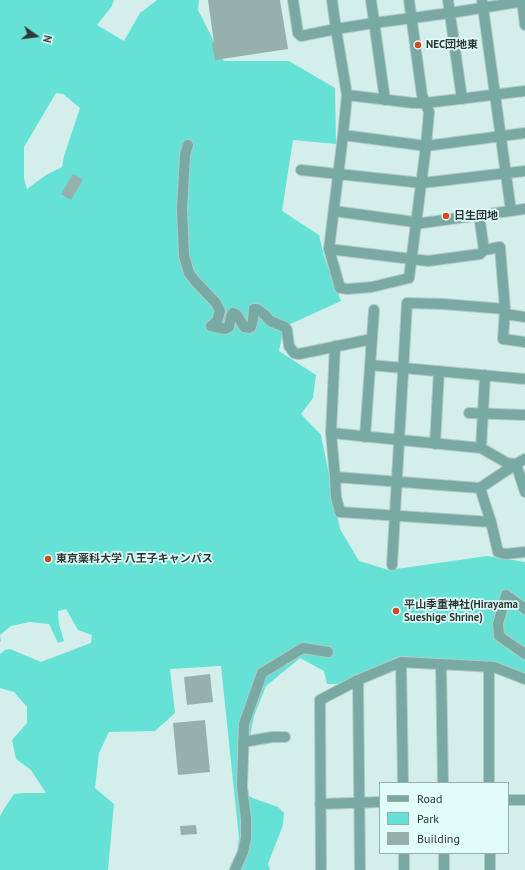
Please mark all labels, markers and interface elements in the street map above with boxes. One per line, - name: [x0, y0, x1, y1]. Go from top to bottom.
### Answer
- north arrow: [16, 16, 56, 56]
- text: N: [40, 34, 55, 44]
- place label: NEC団地東: [426, 38, 478, 52]
- marker: NEC団地東: [413, 40, 423, 50]
- place label: 日生団地: [454, 209, 498, 223]
- marker: 日生団地: [441, 211, 451, 221]
- place label: 東京薬科大学 八王子キャンパス: [56, 552, 213, 566]
- marker: 東京薬科大学 八王子キャンパス: [43, 554, 53, 564]
- place label: 平山季重神社(Hirayama Sueshige Shrine): [404, 598, 518, 624]
- marker: 平山季重神社(Hirayama Sueshige Shrine): [391, 606, 401, 616]
- legend: [379, 782, 509, 854]
- text: Road: [417, 791, 442, 806]
- text: Park: [417, 811, 439, 826]
- text: Building: [417, 831, 460, 846]

